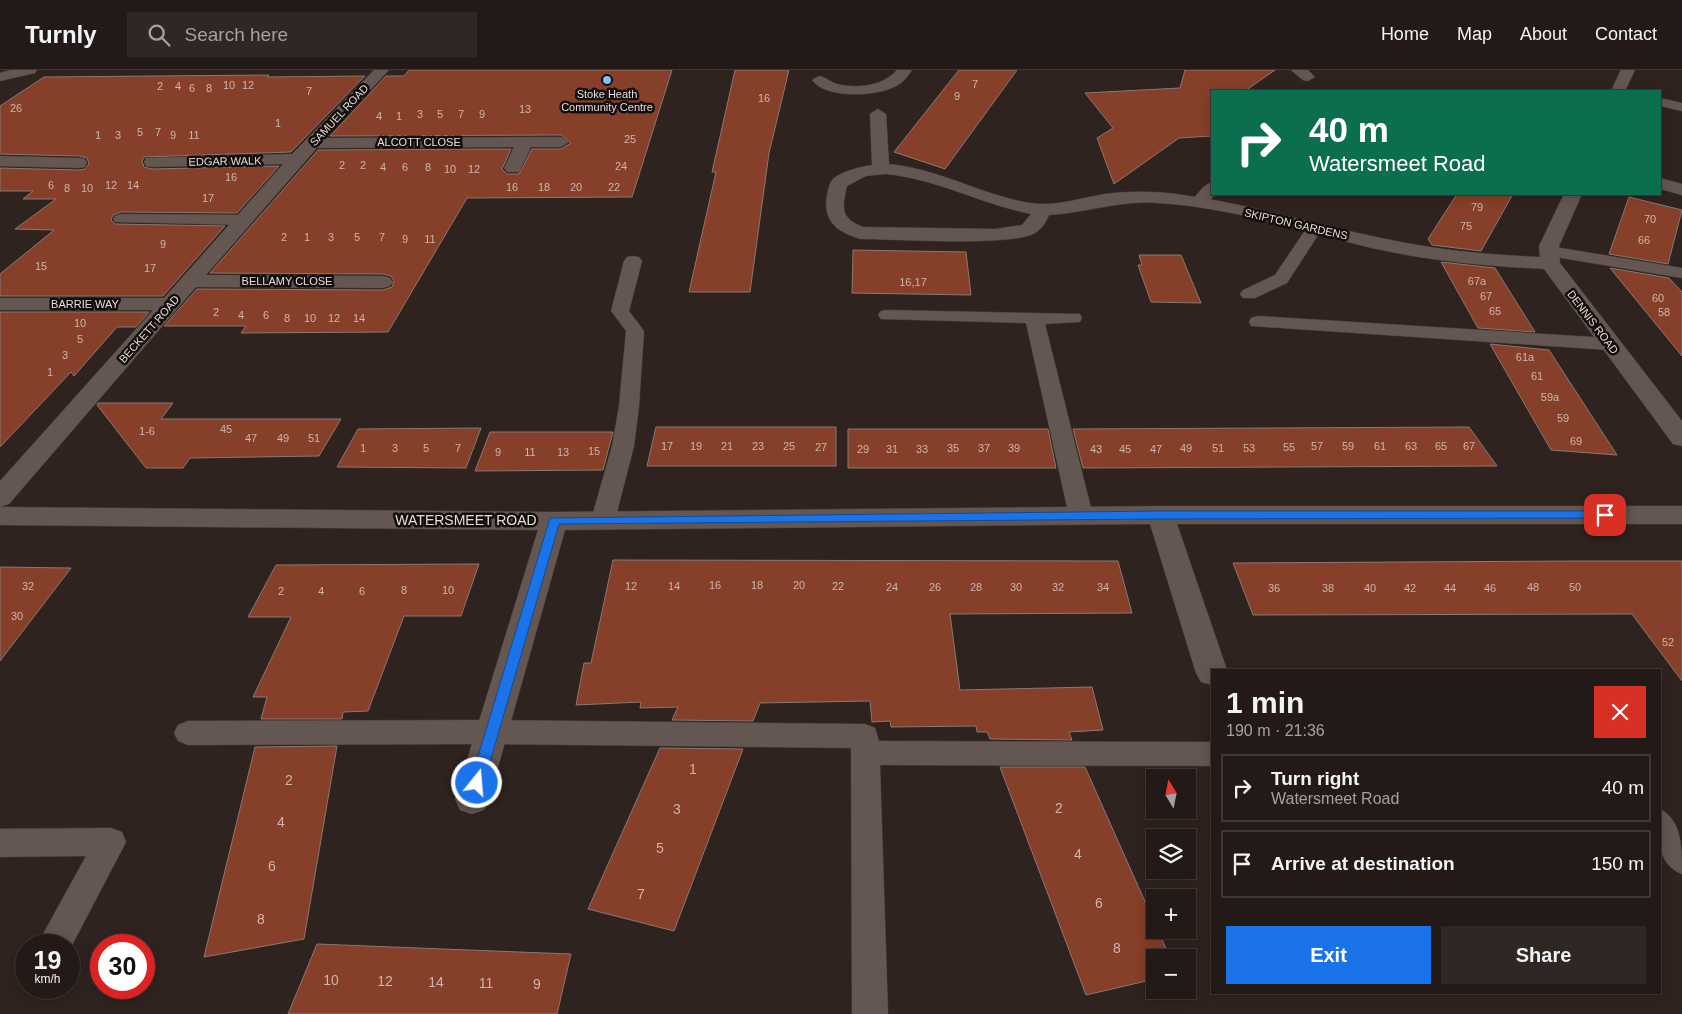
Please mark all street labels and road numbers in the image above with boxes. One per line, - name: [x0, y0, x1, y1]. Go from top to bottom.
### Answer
- street label: SAMUEL ROAD: [307, 82, 371, 148]
- street label: ALCOTT CLOSE: [377, 136, 461, 148]
- street label: EDGAR WALK: [188, 154, 262, 168]
- street label: SKIPTON GARDENS: [1243, 206, 1349, 242]
- street label: BELLAMY CLOSE: [242, 275, 332, 287]
- street label: DENNIS ROAD: [1565, 288, 1621, 356]
- street label: BECKETT ROAD: [116, 293, 182, 365]
- street label: BARRIE WAY: [51, 298, 120, 310]
- street label: WATERSMEET ROAD: [395, 512, 537, 528]

